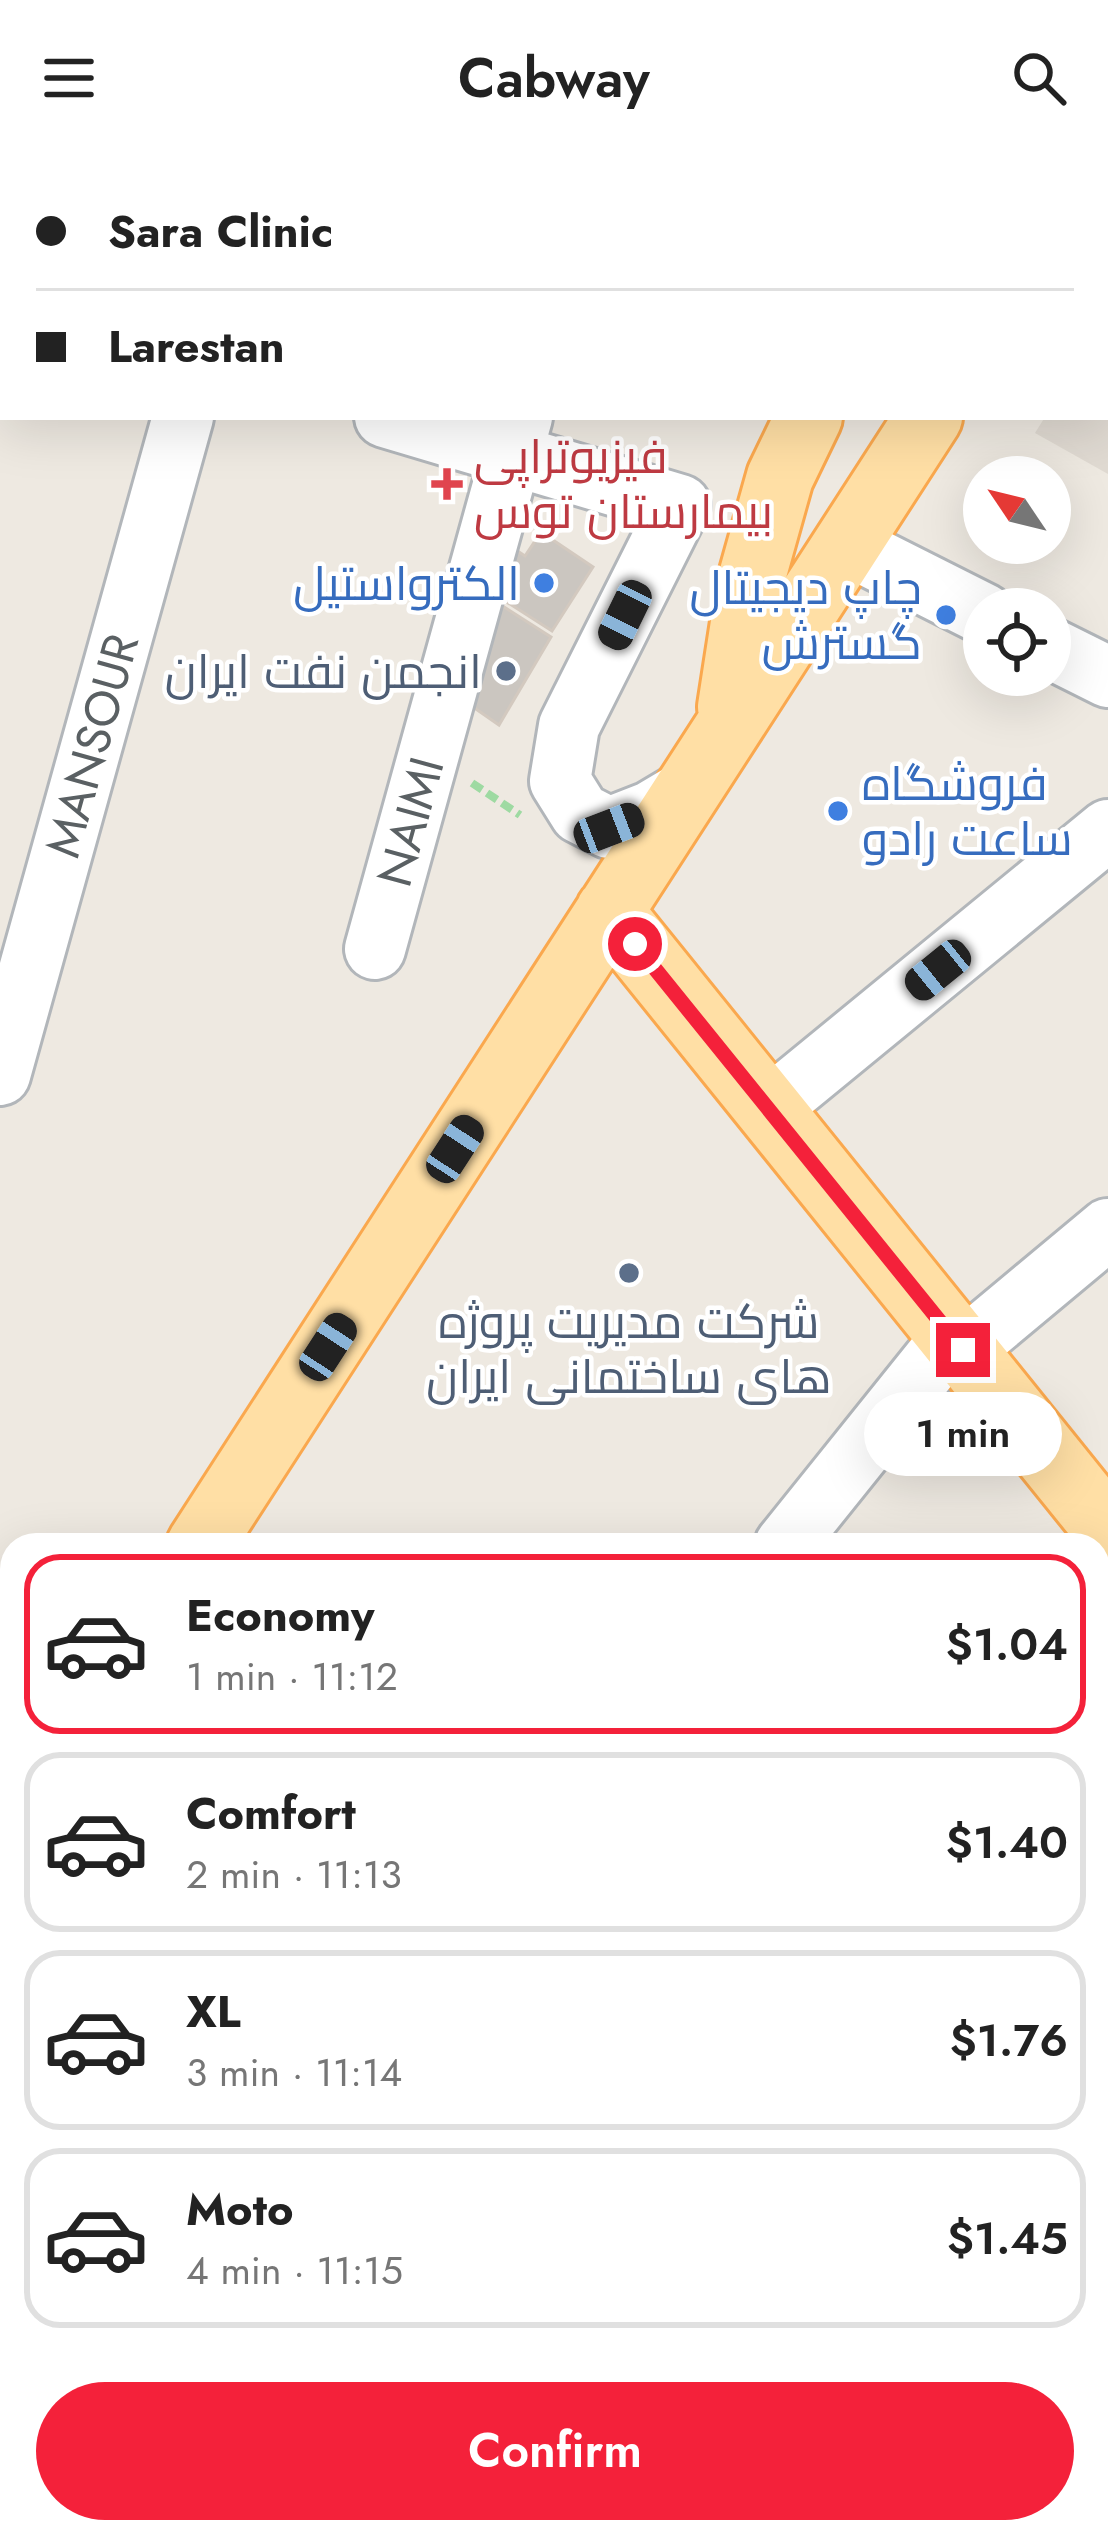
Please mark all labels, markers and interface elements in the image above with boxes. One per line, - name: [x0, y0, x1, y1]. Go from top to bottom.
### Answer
- text: Cabway: [458, 39, 650, 117]
- icon: menu: [36, 45, 102, 111]
- icon: search: [1006, 45, 1072, 111]
- text: Sara Clinic: [108, 199, 333, 264]
- text: Larestan: [108, 314, 285, 379]
- place label: فیزیوتراپی بیمارستان توس: [474, 422, 773, 546]
- north arrow: [963, 456, 1071, 564]
- map controls: [963, 456, 1071, 696]
- marker: فیزیوتراپی بیمارستان توس: [431, 468, 463, 500]
- place label: الکترواستیل: [293, 549, 520, 618]
- place label: چاپ دیجیتال گسترش: [690, 553, 922, 677]
- marker: الکترواستیل: [531, 570, 557, 596]
- car: [593, 575, 657, 655]
- button: locate: [963, 588, 1071, 696]
- marker: چاپ دیجیتال گسترش: [933, 602, 959, 628]
- street label: MANSOUR: [28, 626, 156, 865]
- place label: انجمن نفت ایران: [165, 637, 482, 706]
- marker: انجمن نفت ایران: [493, 658, 519, 684]
- street label: NAIMI: [360, 749, 461, 894]
- place label: فروشگاه ساعت رادو: [862, 749, 1073, 873]
- car: [569, 798, 649, 858]
- marker: فروشگاه ساعت رادو: [825, 798, 851, 824]
- route start: [608, 917, 662, 971]
- car: [899, 933, 977, 1007]
- car: [420, 1109, 490, 1189]
- marker: شرکت مدیریت پروژه های ساختمانی ایران: [616, 1260, 642, 1286]
- place label: شرکت مدیریت پروژه های ساختمانی ایران: [426, 1287, 832, 1411]
- car: [293, 1307, 363, 1387]
- route end: [936, 1323, 990, 1377]
- callout: 1 min: [864, 1392, 1062, 1476]
- text: 1 min: [916, 1405, 1010, 1462]
- text: Economy: [186, 1583, 374, 1648]
- icon: car: [42, 1590, 150, 1698]
- text: $1.04: [946, 1612, 1068, 1677]
- text: 1 min · 11:12: [186, 1648, 398, 1705]
- text: Comfort: [186, 1781, 356, 1846]
- icon: car: [42, 1788, 150, 1896]
- text: $1.40: [946, 1810, 1068, 1875]
- text: 2 min · 11:13: [186, 1846, 402, 1903]
- text: XL: [186, 1979, 241, 2044]
- icon: car: [42, 1986, 150, 2094]
- text: $1.76: [949, 2008, 1068, 2073]
- text: 3 min · 11:14: [186, 2044, 402, 2101]
- text: Moto: [186, 2177, 294, 2242]
- icon: car: [42, 2184, 150, 2292]
- text: $1.45: [947, 2206, 1068, 2271]
- text: 4 min · 11:15: [186, 2242, 403, 2299]
- button: Confirm: [36, 2382, 1074, 2520]

